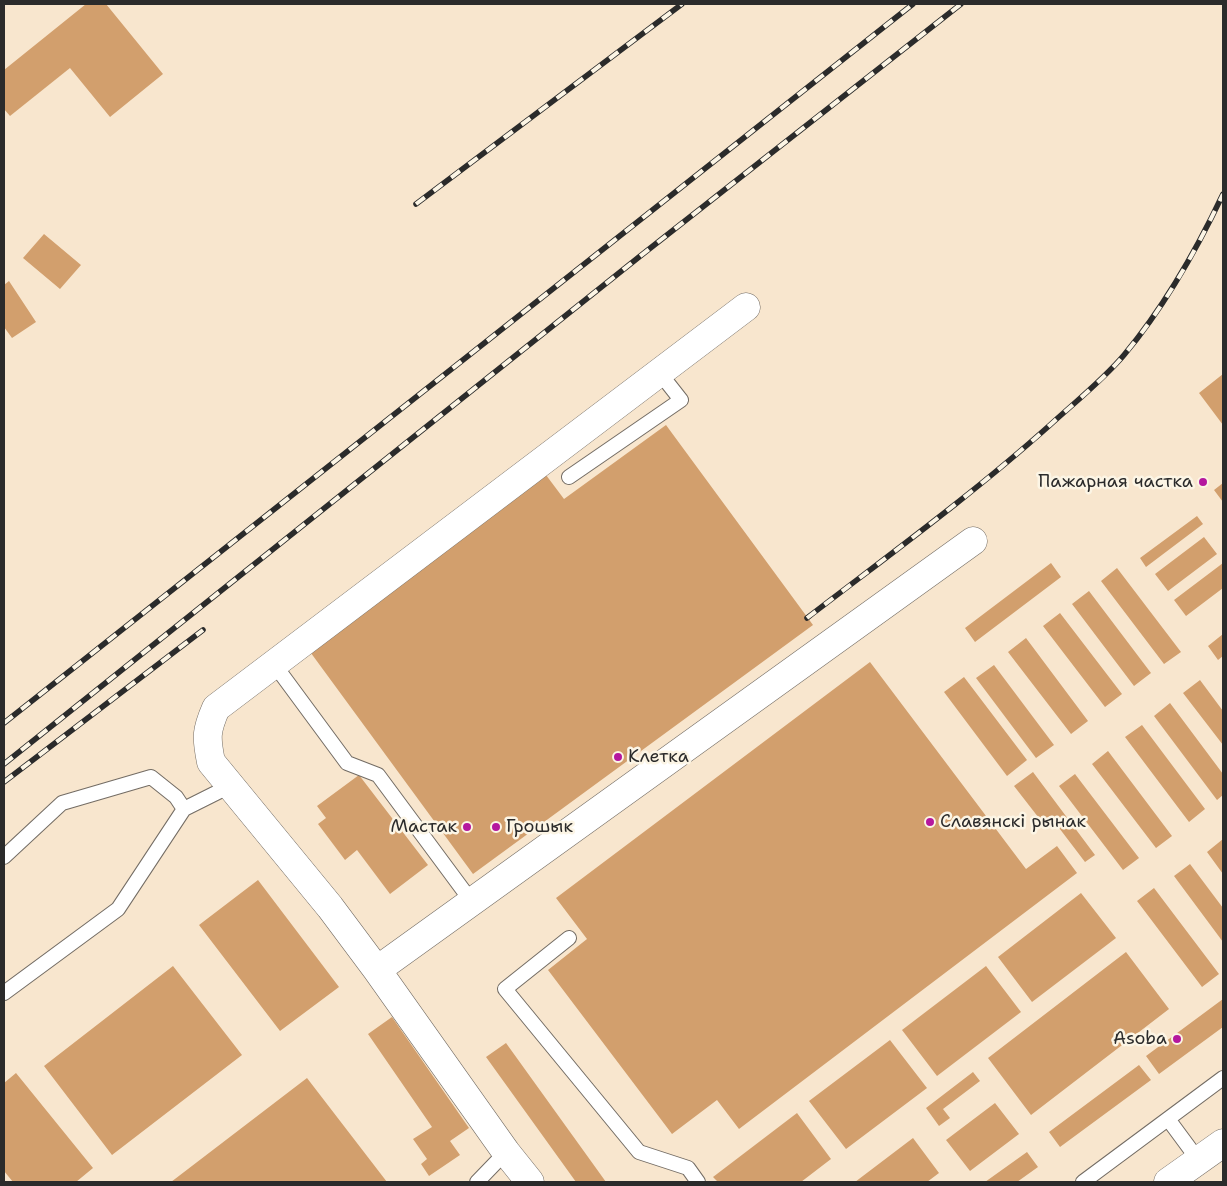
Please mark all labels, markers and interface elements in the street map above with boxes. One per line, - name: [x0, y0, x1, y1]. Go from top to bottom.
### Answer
- place label: Пажарная частка: [1038, 471, 1193, 493]
- marker: Пажарная частка: [1197, 476, 1209, 488]
- place label: Клетка: [628, 746, 689, 768]
- marker: Клетка: [612, 751, 624, 763]
- place label: Славянскі рынак: [940, 811, 1086, 833]
- place label: Мастак: [390, 816, 457, 838]
- place label: Грошык: [506, 816, 573, 838]
- marker: Славянскі рынак: [924, 816, 936, 828]
- marker: Мастак: [461, 821, 473, 833]
- marker: Грошык: [490, 821, 502, 833]
- place label: Asoba: [1113, 1028, 1167, 1050]
- marker: Asoba: [1171, 1033, 1183, 1045]

